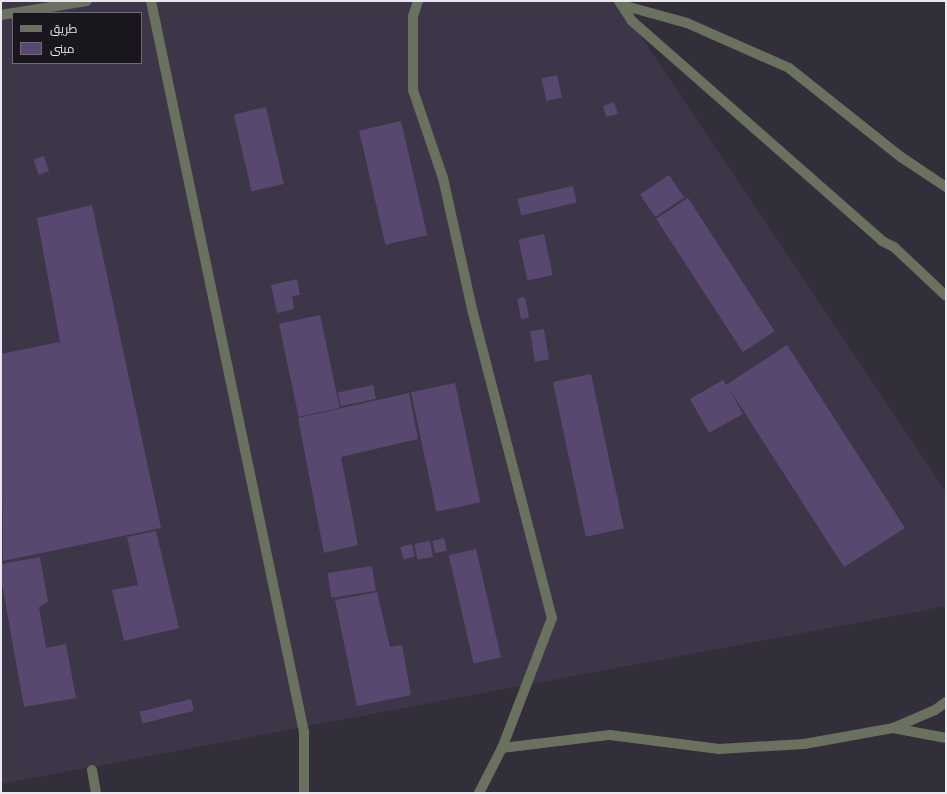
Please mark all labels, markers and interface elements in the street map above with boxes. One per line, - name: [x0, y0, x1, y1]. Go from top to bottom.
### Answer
- legend: [12, 12, 142, 64]
- text: طريق: [50, 22, 77, 36]
- text: مبنى: [50, 42, 75, 56]

